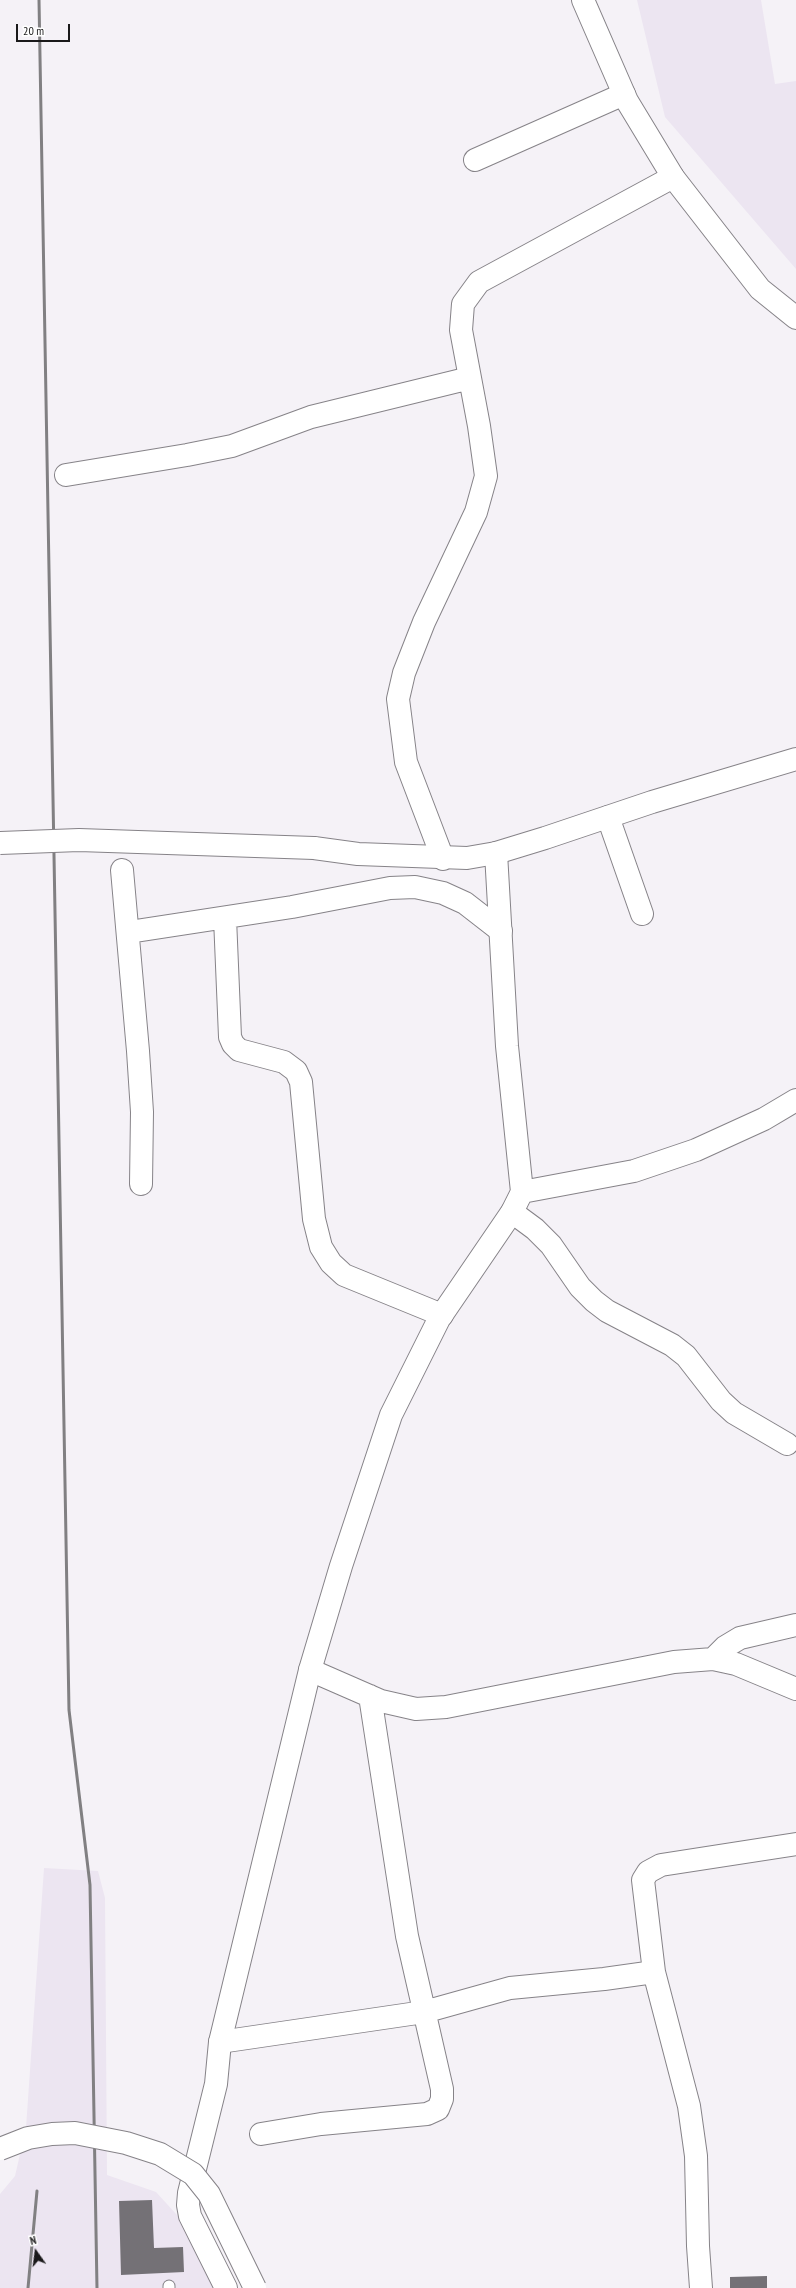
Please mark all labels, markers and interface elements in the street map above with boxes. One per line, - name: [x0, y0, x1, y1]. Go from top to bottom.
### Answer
- scale bar: [18, 16, 72, 42]
- text: 20 m: [23, 23, 44, 38]
- north arrow: [16, 2232, 56, 2272]
- text: N: [29, 2233, 38, 2248]

